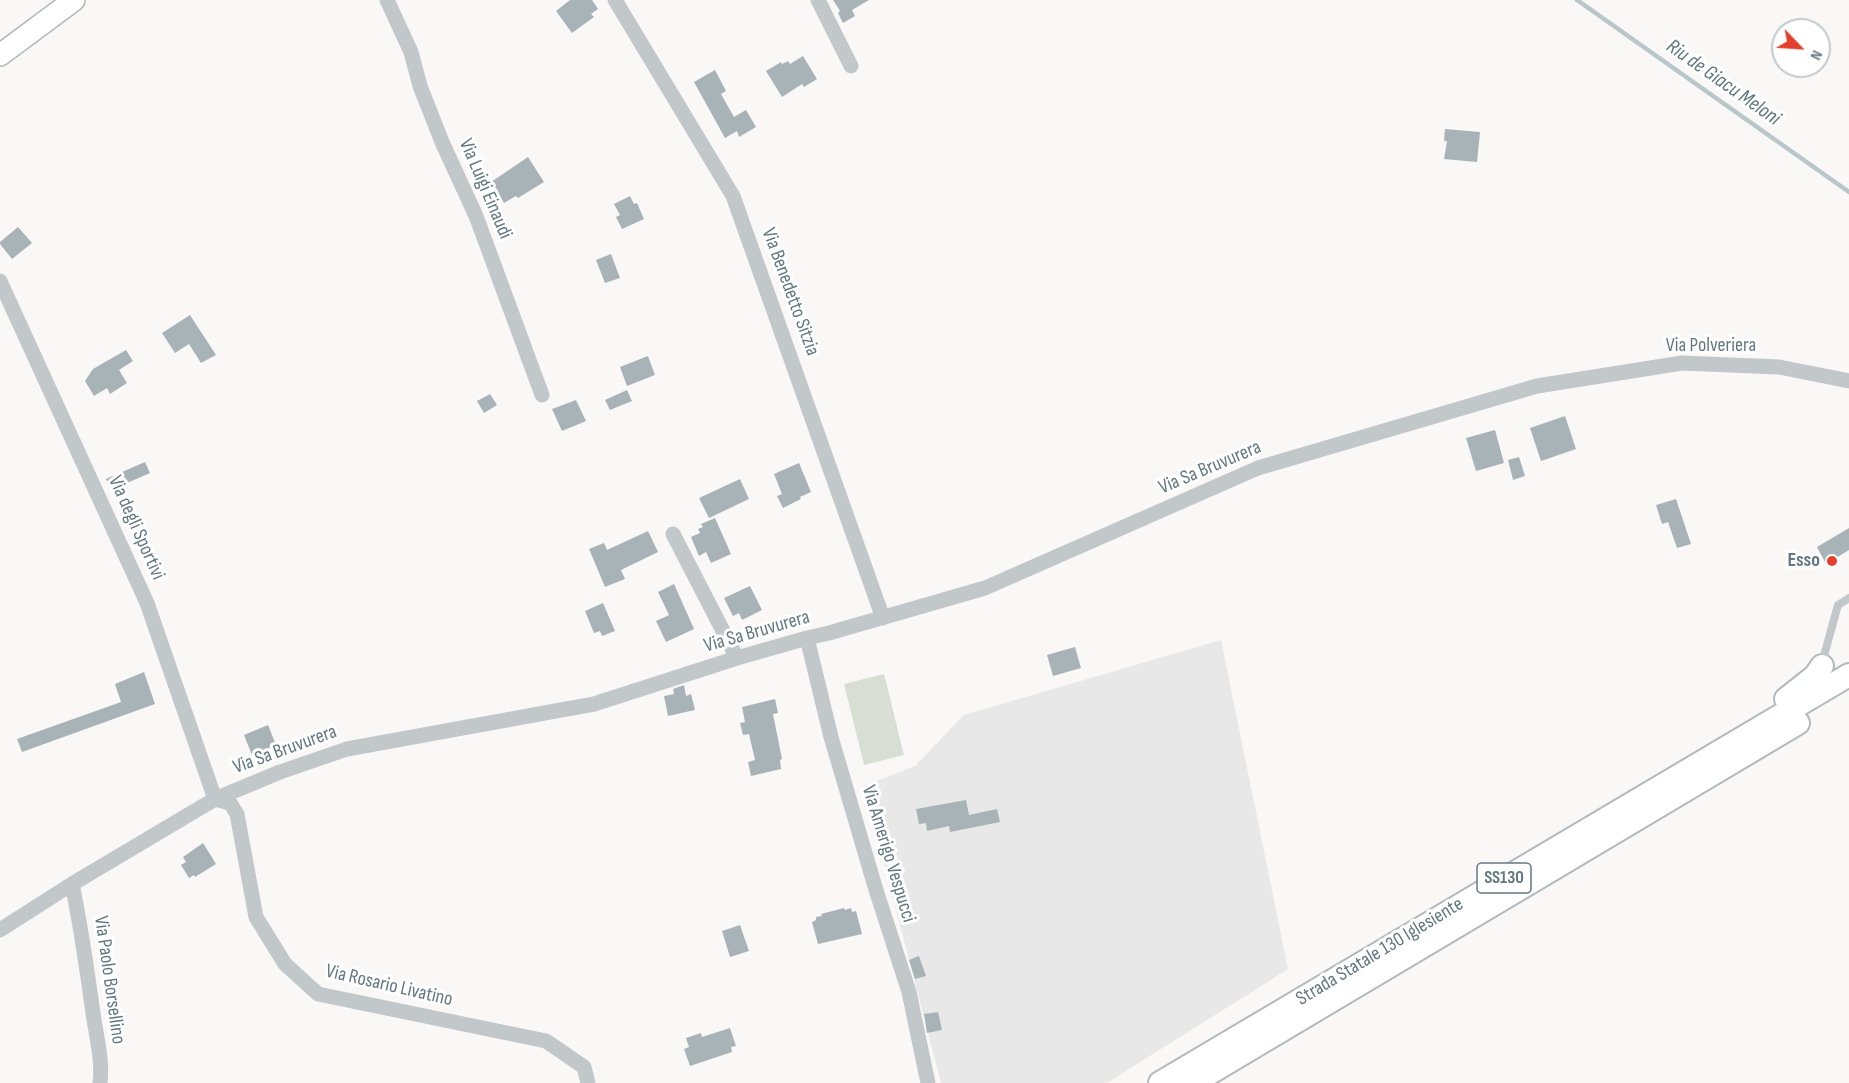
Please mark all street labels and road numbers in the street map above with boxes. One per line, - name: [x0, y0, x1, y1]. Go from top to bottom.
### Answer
- street label: Via Luigi Einaudi: [453, 135, 517, 243]
- street label: Via Benedetto Sitzia: [756, 225, 824, 359]
- street label: Via Polveriera: [1666, 334, 1756, 358]
- street label: Via Sa Bruvurera: [1155, 436, 1265, 500]
- street label: Via degli Sportivi: [102, 472, 170, 584]
- street label: Via Sa Bruvurera: [701, 605, 813, 659]
- street label: Via Sa Bruvurera: [230, 720, 340, 780]
- street label: Via Amerigo Vespucci: [856, 783, 920, 925]
- road number: SS130: [1477, 863, 1531, 893]
- street label: Strada Statale 130 Iglesiente: [1292, 893, 1468, 1011]
- street label: Via Paolo Borsellino: [88, 914, 130, 1046]
- street label: Via Rosario Livatino: [323, 960, 455, 1012]

